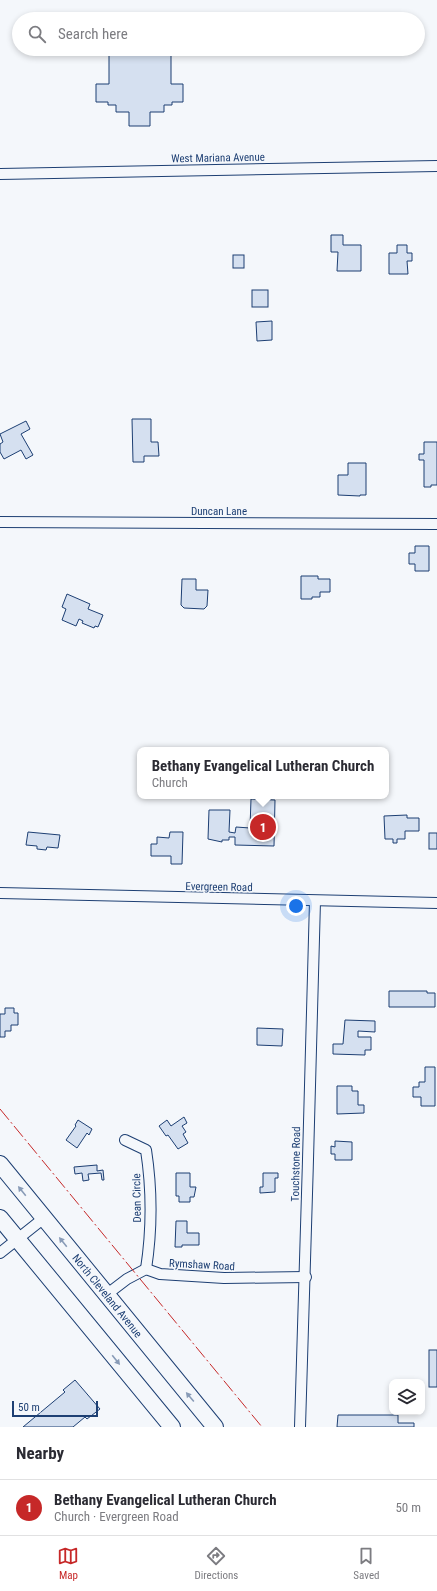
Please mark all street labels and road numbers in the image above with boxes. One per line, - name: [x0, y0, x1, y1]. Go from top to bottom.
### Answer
- street label: West Mariana Avenue: [171, 151, 265, 165]
- street label: Duncan Lane: [191, 505, 247, 518]
- street label: Evergreen Road: [185, 880, 253, 894]
- street label: Touchstone Road: [289, 1126, 303, 1202]
- street label: Dean Circle: [130, 1173, 144, 1223]
- street label: North Cleveland Avenue: [69, 1252, 145, 1340]
- street label: Rymshaw Road: [169, 1257, 235, 1273]

